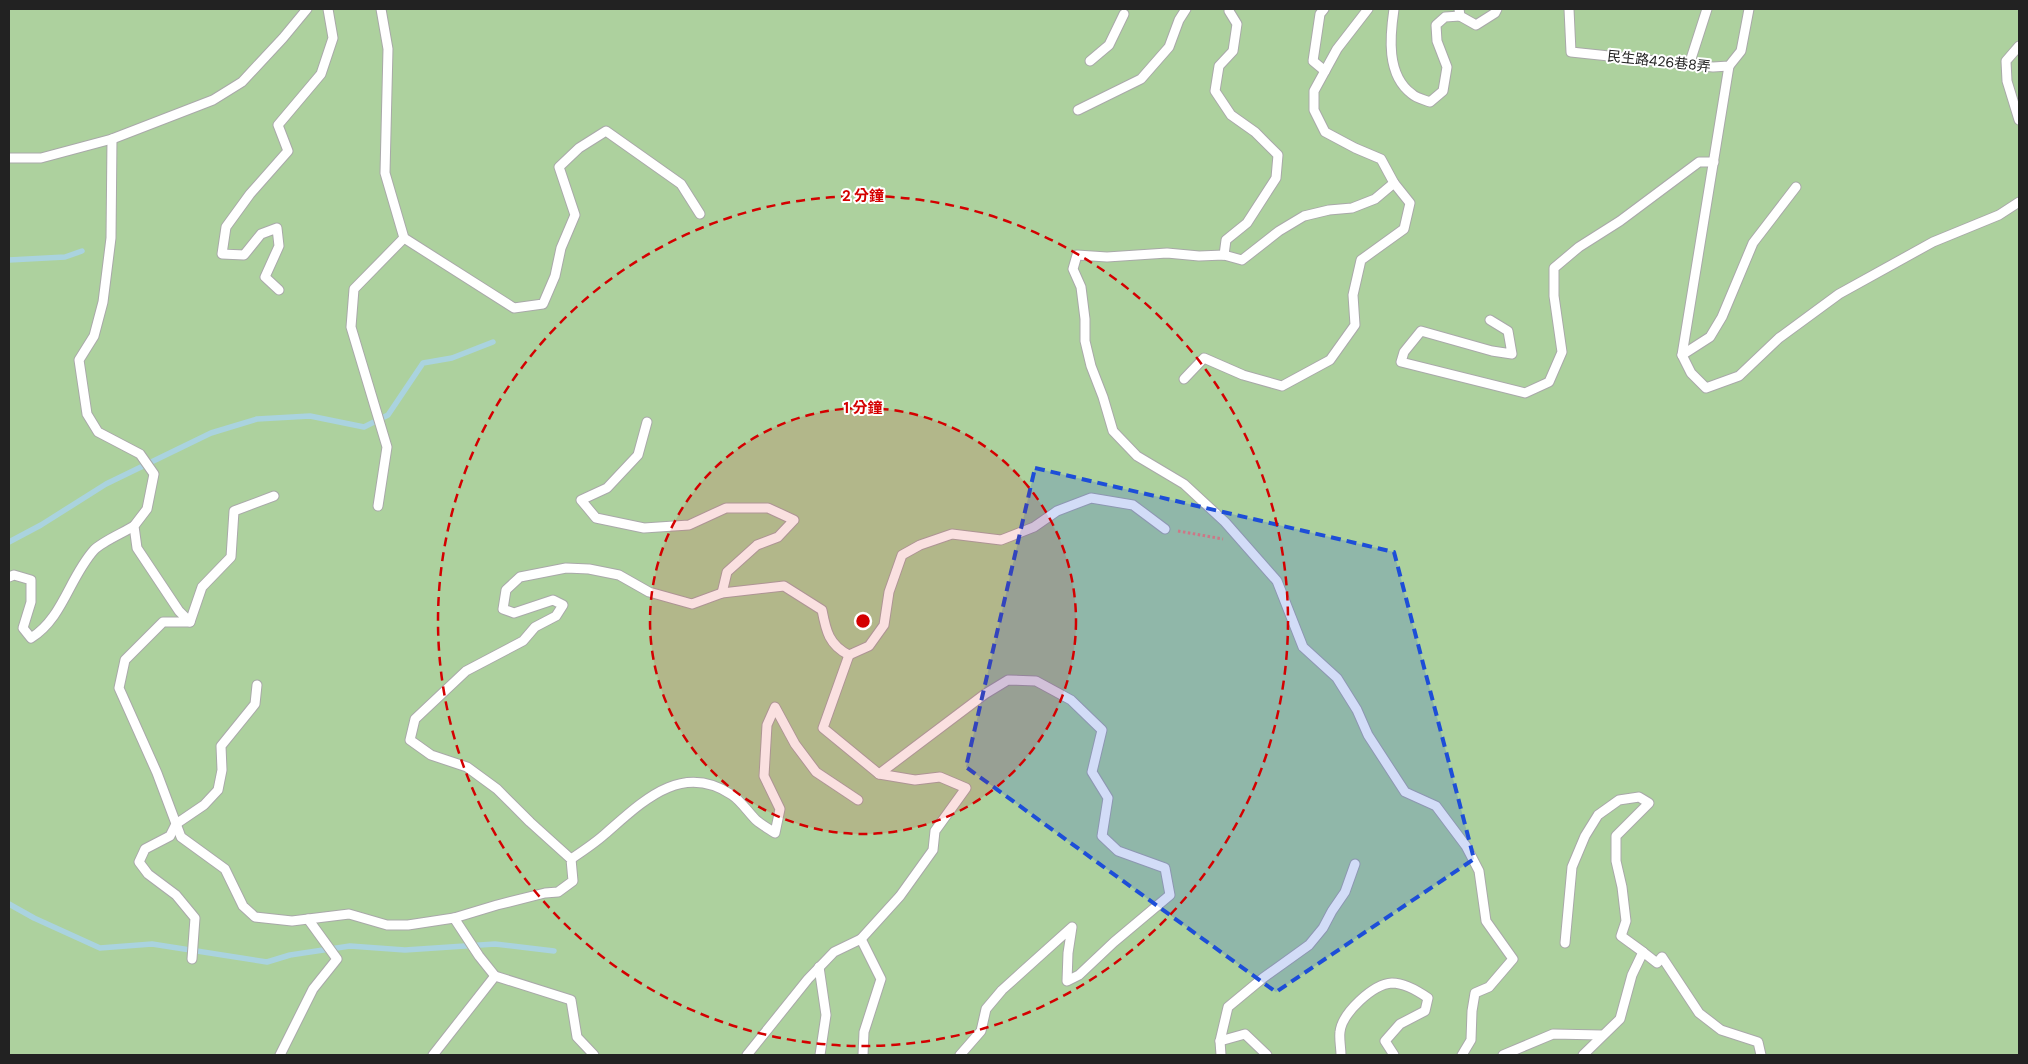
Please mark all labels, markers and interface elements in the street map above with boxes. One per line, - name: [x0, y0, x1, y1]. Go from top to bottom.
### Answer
- street label: 民生路426巷8弄: [1606, 47, 1712, 75]
- text: 2 分鐘: [842, 186, 884, 206]
- text: 1 分鐘: [844, 398, 883, 418]
- centre of rings: [854, 612, 872, 630]

